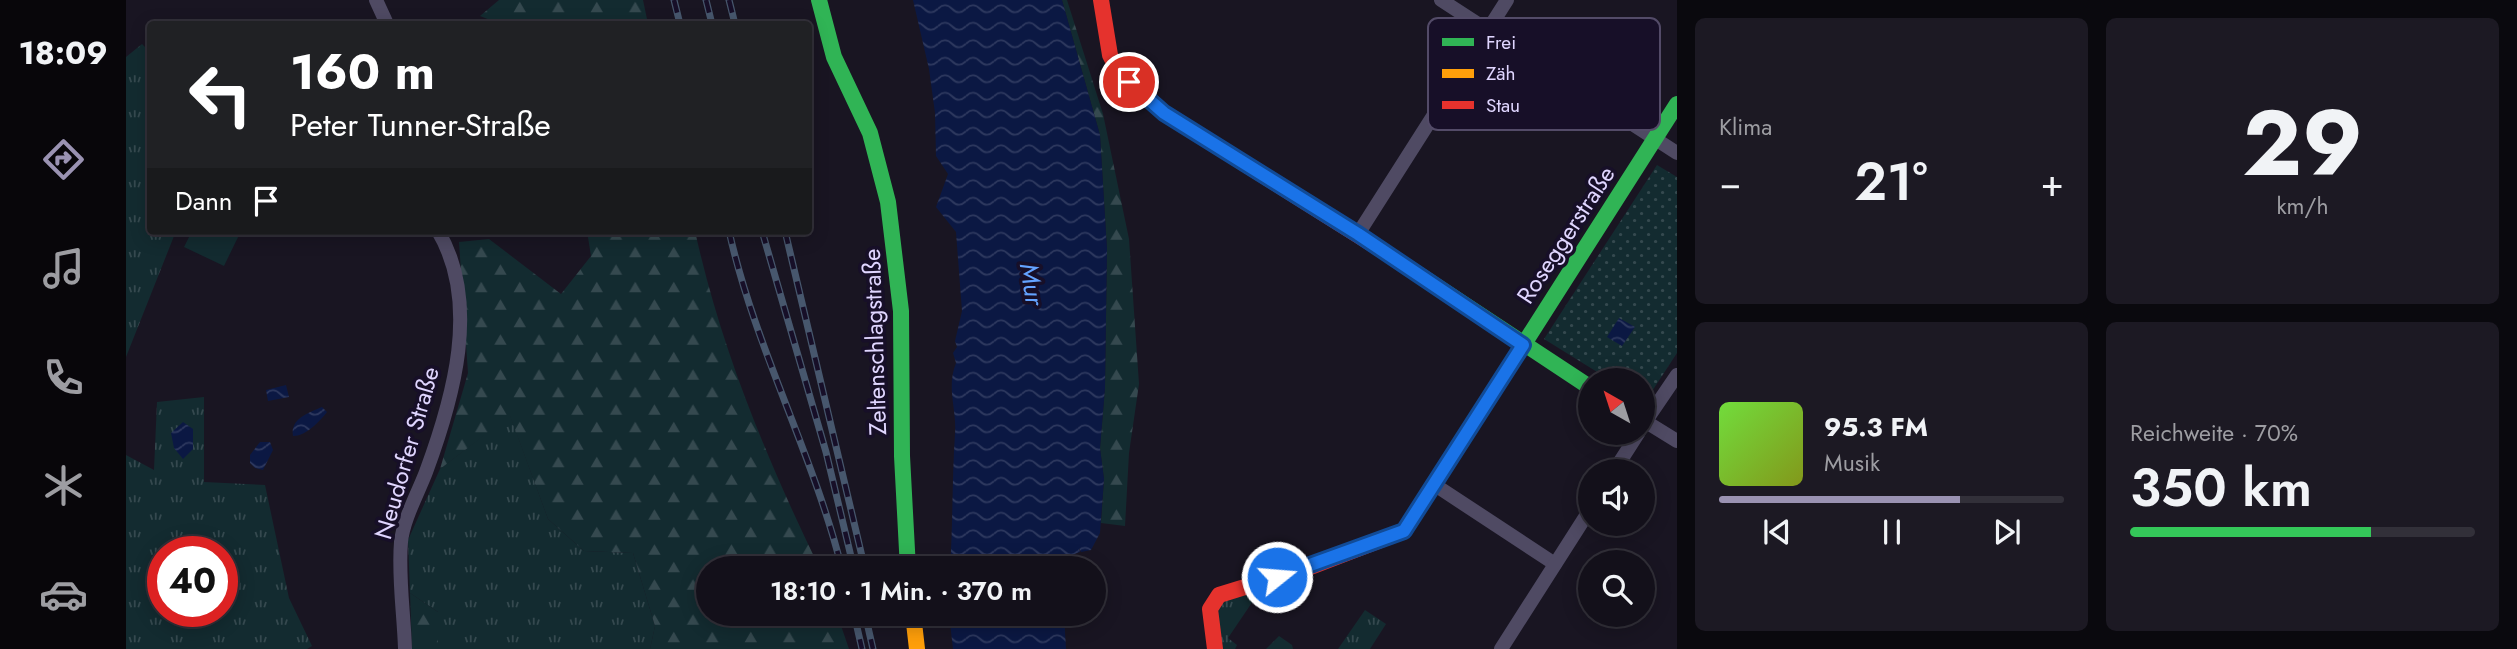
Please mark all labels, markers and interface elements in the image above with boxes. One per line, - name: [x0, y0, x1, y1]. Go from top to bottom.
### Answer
- legend: [1428, 18, 1660, 130]
- text: Frei: [1486, 29, 1516, 56]
- text: 18:09: [18, 30, 108, 76]
- text: 160 m: [290, 37, 435, 107]
- icon: left: [175, 49, 266, 140]
- pin: [1099, 52, 1159, 112]
- text: Zäh: [1486, 60, 1516, 87]
- icon: arrive: [1110, 63, 1148, 101]
- text: 29: [2242, 78, 2363, 209]
- text: Stau: [1486, 92, 1520, 119]
- text: Peter Tunner-Straße: [290, 102, 551, 148]
- text: Klima: [1719, 110, 1772, 144]
- icon: directions: [39, 135, 88, 184]
- text: 21°: [1854, 144, 1928, 220]
- text: −: [1719, 155, 1741, 210]
- text: +: [2041, 155, 2064, 210]
- street label: Roseggerstraße: [1508, 159, 1623, 310]
- text: Dann: [175, 182, 233, 220]
- icon: arrive: [247, 182, 285, 220]
- text: km/h: [2277, 189, 2328, 223]
- icon: music: [39, 244, 88, 293]
- street label: Zeltenschlagstraße: [854, 248, 895, 436]
- water label: Mur: [1010, 260, 1054, 309]
- icon: phone: [39, 353, 88, 402]
- street label: Neudorfer Straße: [365, 363, 448, 543]
- north arrow: [1578, 368, 1656, 444]
- map controls: [1578, 368, 1655, 627]
- text: 95.3 FM: [1824, 408, 1928, 446]
- text: Reichweite · 70%: [2130, 416, 2298, 450]
- text: Musik: [1824, 446, 1880, 480]
- text: 350 km: [2130, 450, 2312, 526]
- button: sound: [1578, 459, 1655, 536]
- icon: climate: [39, 461, 88, 510]
- icon: previous: [1758, 513, 1796, 551]
- icon: pause: [1873, 513, 1911, 551]
- icon: next: [1988, 513, 2026, 551]
- speed limit sign: 40: [147, 536, 238, 627]
- position arrow: [1240, 540, 1314, 614]
- button: search: [1578, 550, 1655, 627]
- icon: car: [39, 570, 88, 619]
- text: 18:10 · 1 Min. · 370 m: [770, 572, 1032, 610]

